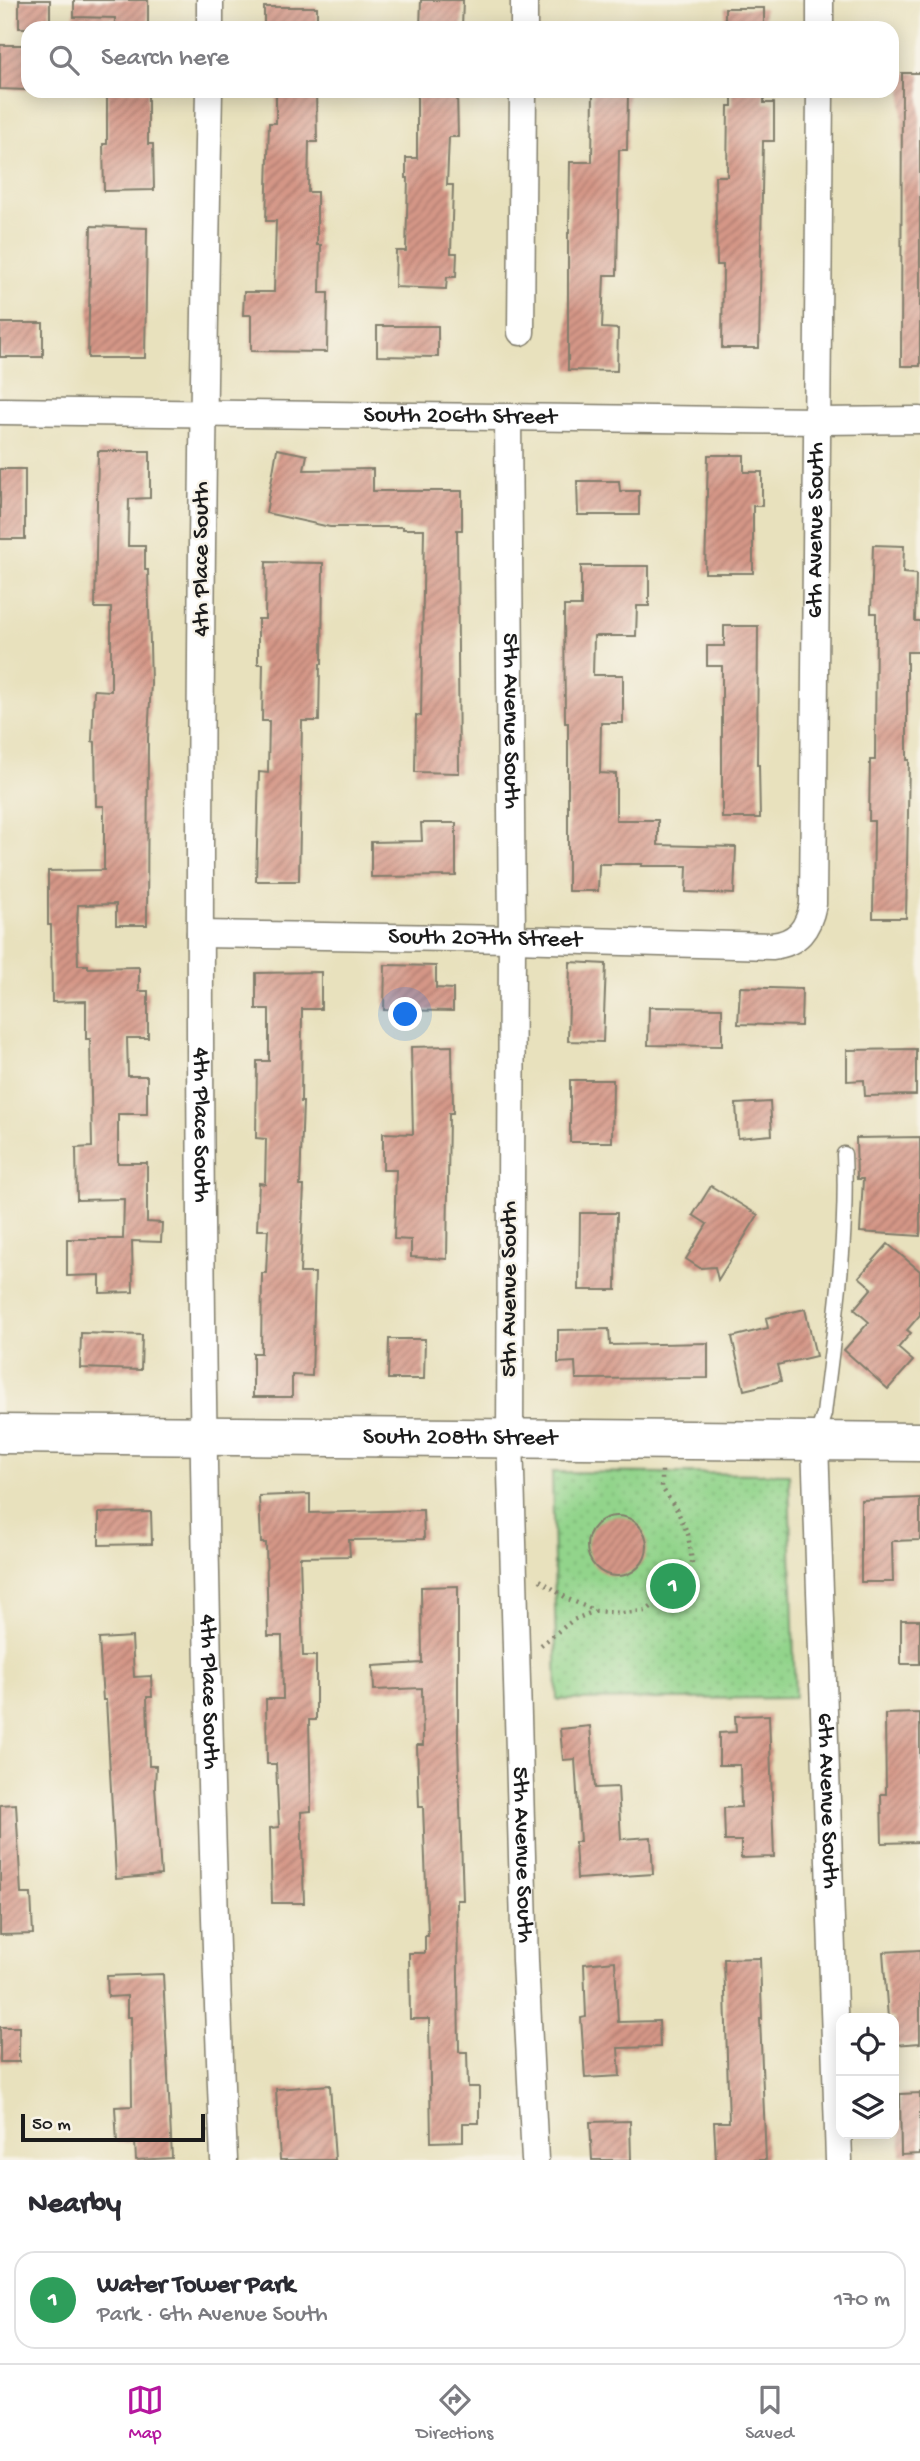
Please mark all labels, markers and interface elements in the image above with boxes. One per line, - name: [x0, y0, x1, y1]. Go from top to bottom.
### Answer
- search box: [21, 21, 899, 98]
- icon: search: [45, 41, 83, 79]
- text: Search here: [101, 44, 229, 75]
- street label: South 206th Street: [363, 401, 559, 432]
- street label: 6th Avenue South: [801, 442, 831, 618]
- street label: 4th Place South: [188, 481, 217, 637]
- street label: 5th Avenue South: [495, 633, 526, 809]
- street label: South 207th Street: [388, 923, 584, 955]
- your location: [388, 997, 422, 1031]
- street label: 4th Place South: [186, 1047, 215, 1203]
- street label: 5th Avenue South: [496, 1201, 525, 1377]
- street label: South 208th Street: [363, 1423, 559, 1453]
- pin: 1: [650, 1560, 696, 1612]
- street label: 4th Place South: [192, 1614, 225, 1770]
- street label: 6th Avenue South: [810, 1712, 844, 1889]
- street label: 5th Avenue South: [505, 1766, 539, 1944]
- map controls: [836, 2013, 899, 2139]
- button: locate: [836, 2013, 899, 2076]
- button: layers: [836, 2076, 899, 2139]
- scale bar: [21, 2111, 205, 2143]
- text: 50 m: [32, 2114, 71, 2137]
- text: Nearby: [28, 2188, 121, 2223]
- text: Water Tower Park: [97, 2271, 295, 2302]
- text: 1: [48, 2287, 58, 2314]
- text: 170 m: [834, 2287, 890, 2314]
- text: Park · 6th Avenue South: [97, 2302, 328, 2329]
- tab: Map: [126, 2381, 164, 2446]
- tab: Directions: [416, 2381, 493, 2446]
- tab: Saved: [745, 2381, 794, 2446]

